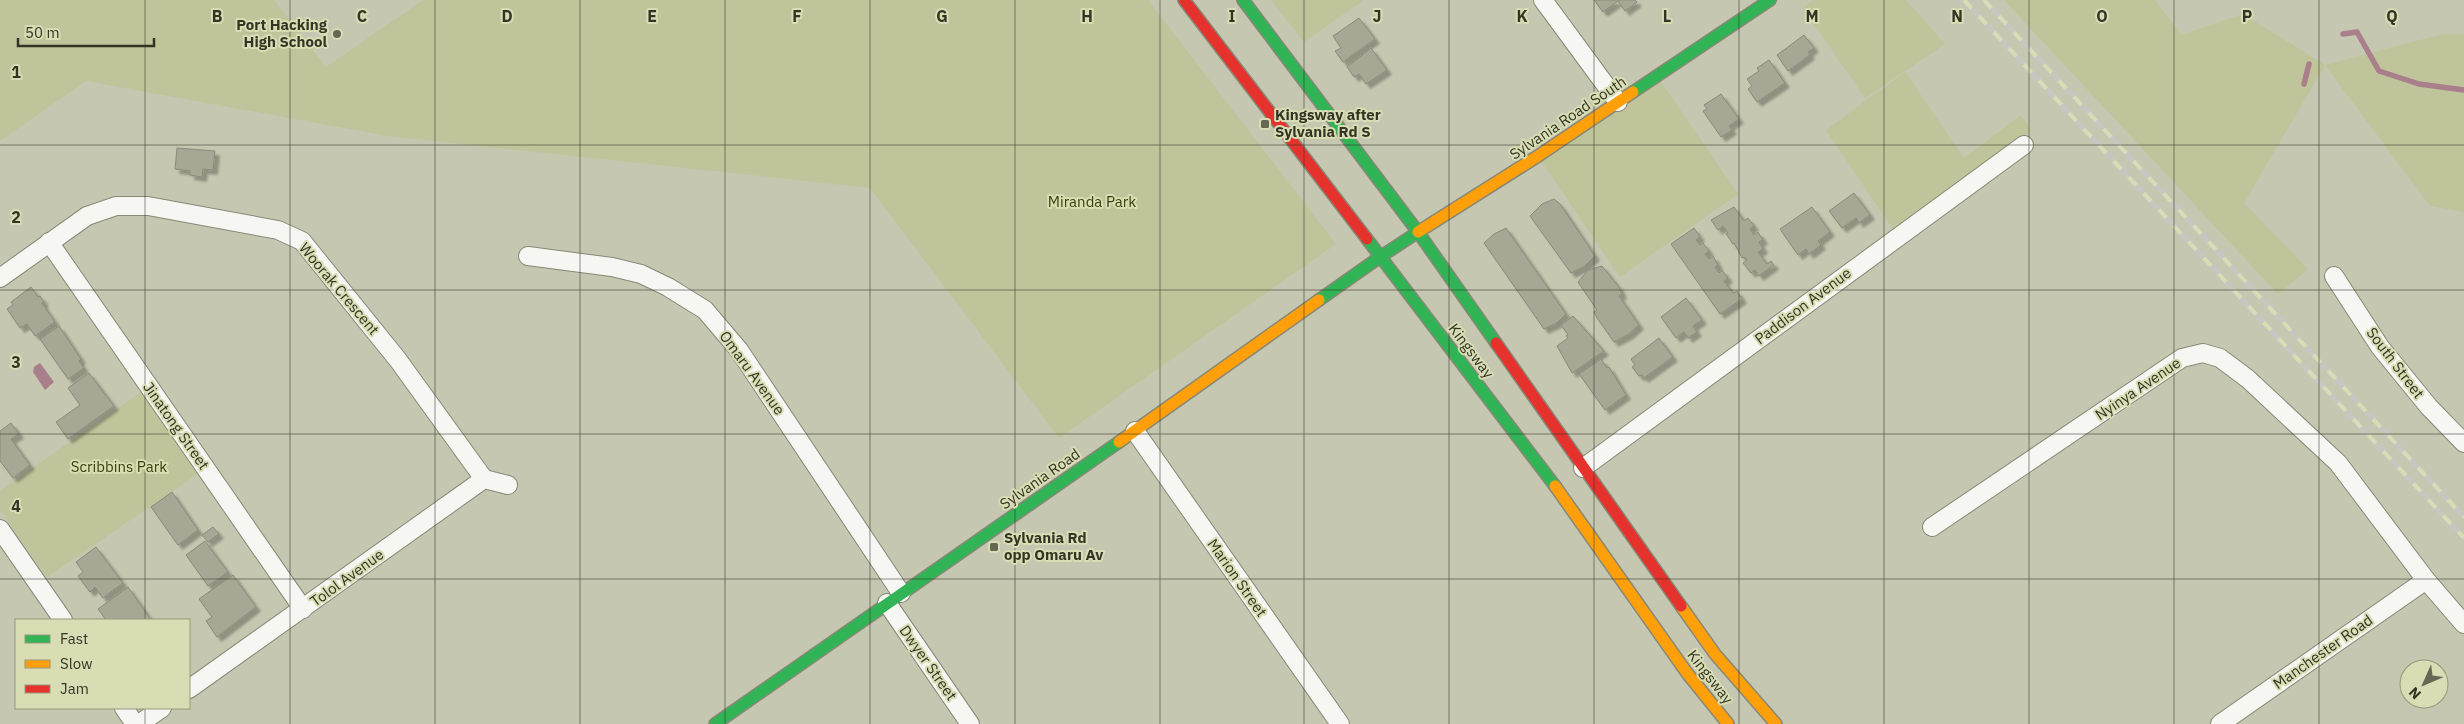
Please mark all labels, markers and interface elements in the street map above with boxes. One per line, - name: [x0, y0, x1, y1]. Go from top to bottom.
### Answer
- text: B: [212, 6, 223, 26]
- text: C: [357, 6, 367, 26]
- text: D: [501, 6, 513, 26]
- text: E: [647, 6, 657, 26]
- text: F: [792, 6, 802, 26]
- text: G: [936, 6, 948, 26]
- text: H: [1081, 6, 1093, 26]
- text: I: [1229, 6, 1236, 26]
- text: J: [1373, 6, 1381, 26]
- text: K: [1516, 6, 1528, 26]
- text: L: [1663, 6, 1671, 26]
- text: M: [1805, 6, 1819, 26]
- text: N: [1951, 6, 1963, 26]
- text: O: [2096, 6, 2108, 26]
- text: P: [2242, 6, 2252, 26]
- text: Q: [2386, 6, 2398, 26]
- scale bar: [18, 15, 154, 47]
- place label: Port Hacking High School: [236, 15, 328, 51]
- text: 50 m: [25, 23, 60, 42]
- marker: Port Hacking High School: [331, 28, 343, 40]
- text: 1: [11, 62, 21, 82]
- street label: Sylvania Road South: [1506, 72, 1630, 164]
- place label: Kingsway after Sylvania Rd S: [1275, 105, 1381, 141]
- marker: Kingsway after Sylvania Rd S: [1259, 118, 1271, 130]
- park label: Miranda Park: [1048, 192, 1136, 211]
- text: 2: [11, 207, 21, 227]
- street label: Woorak Crescent: [295, 239, 383, 339]
- street label: Paddison Avenue: [1751, 263, 1855, 348]
- street label: Kingsway: [1445, 320, 1498, 382]
- street label: South Street: [2363, 323, 2428, 402]
- street label: Omaru Avenue: [716, 327, 789, 418]
- text: 3: [11, 352, 21, 372]
- street label: Nyinya Avenue: [2091, 353, 2184, 424]
- street label: Jinatong Street: [139, 378, 214, 473]
- street label: Sylvania Road: [996, 444, 1084, 513]
- park label: Scribbins Park: [71, 457, 167, 476]
- text: 4: [11, 496, 21, 516]
- place label: Sylvania Rd opp Omaru Av: [1004, 528, 1103, 564]
- street label: Marion Street: [1204, 535, 1271, 620]
- marker: Sylvania Rd opp Omaru Av: [988, 541, 1000, 553]
- street label: Tolol Avenue: [306, 545, 387, 611]
- street label: Manchester Road: [2269, 610, 2376, 693]
- legend: [15, 619, 190, 709]
- street label: Dwyer Street: [896, 621, 961, 704]
- text: Fast: [60, 629, 88, 648]
- street label: Kingsway: [1683, 646, 1738, 708]
- text: Slow: [60, 654, 93, 673]
- north arrow: [2399, 659, 2449, 709]
- text: Jam: [60, 679, 89, 698]
- text: N: [2405, 683, 2425, 703]

